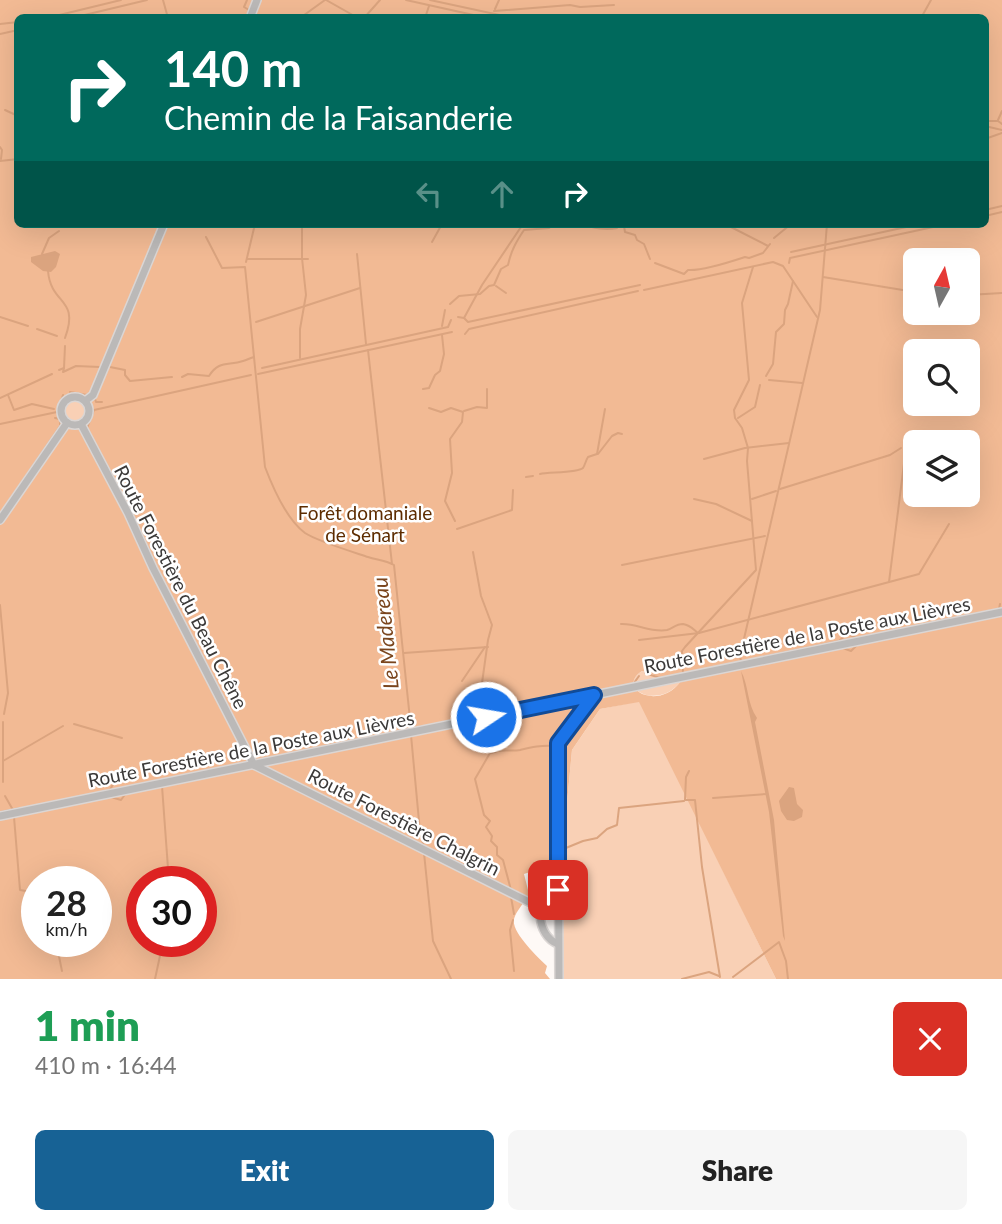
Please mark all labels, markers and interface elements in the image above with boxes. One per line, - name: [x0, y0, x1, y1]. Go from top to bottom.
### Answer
- text: 140 m: [164, 39, 302, 97]
- icon: right: [49, 42, 140, 133]
- text: Chemin de la Faisanderie: [164, 98, 513, 137]
- icon: left: [410, 175, 448, 213]
- icon: ahead: [483, 175, 521, 213]
- icon: right: [556, 175, 594, 213]
- north arrow: [903, 248, 980, 326]
- map controls: [903, 248, 980, 507]
- button: search: [903, 339, 980, 416]
- button: layers: [903, 430, 980, 507]
- street label: Route Forestière du Beau Chêne: [110, 461, 253, 712]
- park label: Forêt domaniale de Sénart: [298, 501, 432, 546]
- water label: Le Madereau: [366, 576, 403, 690]
- street label: Route Forestière de la Poste aux Lièvres: [642, 592, 972, 677]
- position arrow: [449, 680, 523, 754]
- street label: Route Forestière de la Poste aux Lièvres: [86, 706, 416, 791]
- street label: Route Forestière Chalgrin: [304, 763, 504, 880]
- pin: [528, 860, 588, 920]
- speed limit sign: 30: [126, 866, 217, 957]
- icon: arrive: [539, 871, 577, 909]
- text: 28: [46, 881, 87, 923]
- text: km/h: [45, 918, 88, 940]
- text: 1 min: [35, 1000, 140, 1050]
- button: close: [893, 1002, 967, 1076]
- text: 410 m · 16:44: [35, 1051, 177, 1079]
- button: Exit: [35, 1130, 494, 1210]
- button: Share: [508, 1130, 967, 1210]

